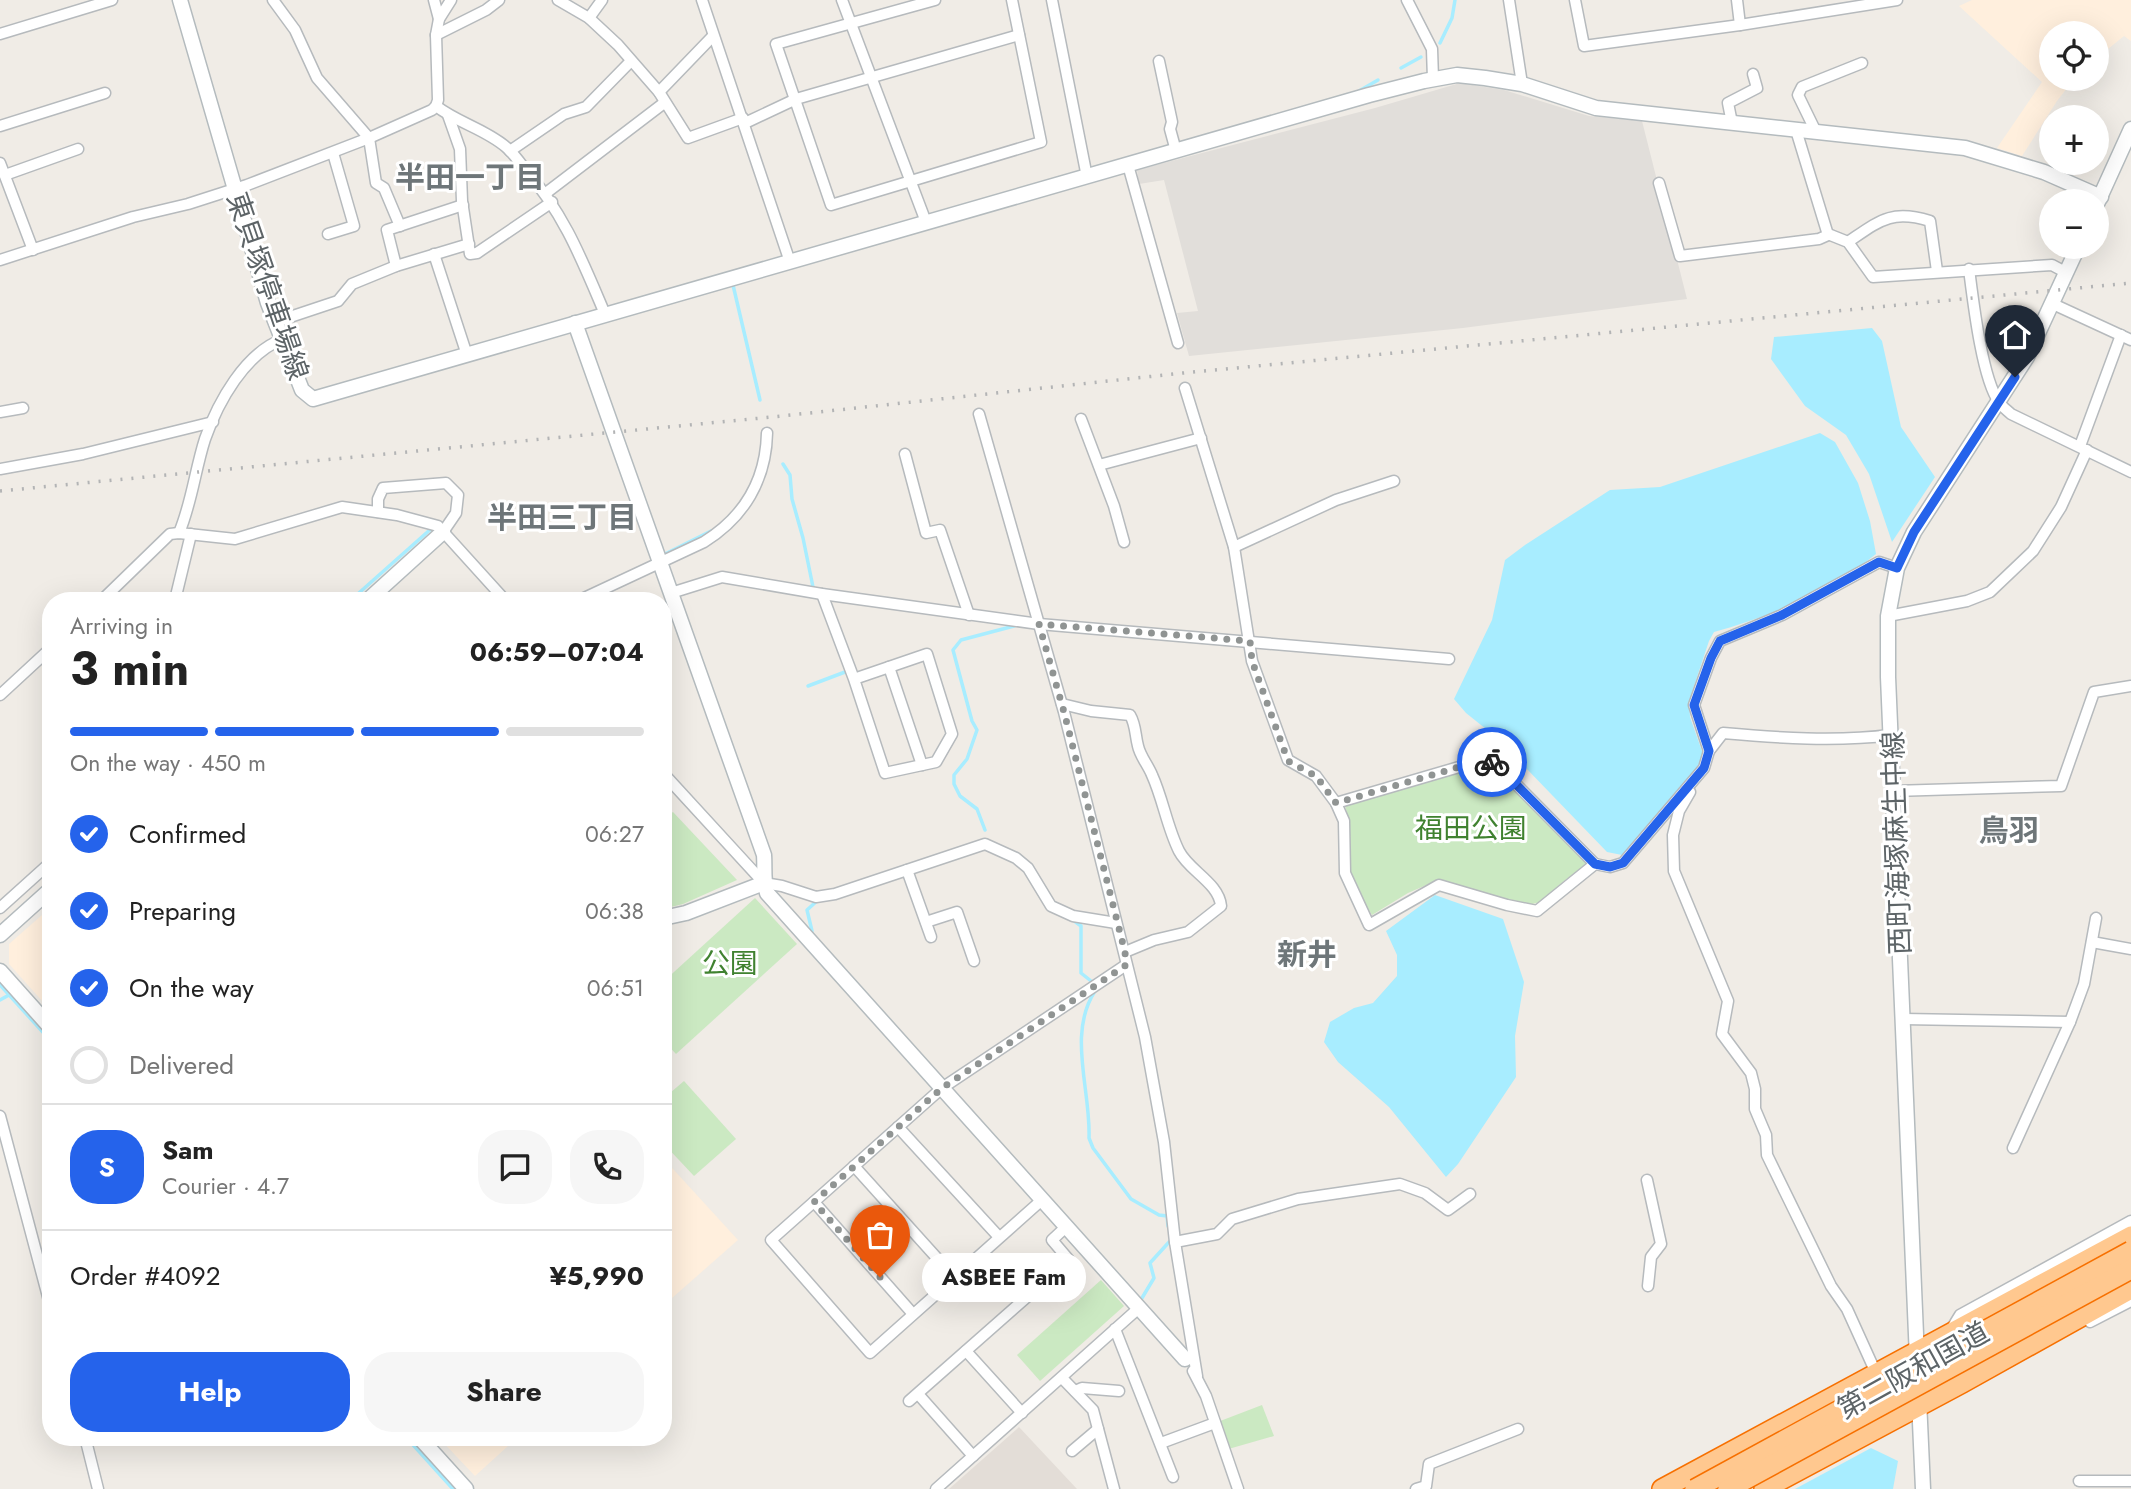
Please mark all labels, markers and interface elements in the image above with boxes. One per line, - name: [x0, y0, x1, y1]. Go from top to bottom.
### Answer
- map controls: [2039, 21, 2109, 259]
- button: locate: [2039, 21, 2109, 91]
- button: +: [2039, 105, 2109, 175]
- district label: 半田一丁目: [395, 156, 545, 199]
- street label: 東貝塚停車場線: [216, 187, 319, 386]
- button: −: [2039, 189, 2109, 259]
- pin: [1985, 305, 2045, 377]
- icon: home: [1996, 316, 2034, 354]
- district label: 半田三丁目: [487, 496, 637, 539]
- text: Arriving in: [70, 609, 173, 643]
- text: 06:59–07:04: [470, 633, 644, 671]
- text: 3 min: [70, 636, 189, 702]
- courier: [1457, 727, 1527, 797]
- street label: 西町海塚麻生中線: [1872, 730, 1921, 956]
- icon: bike: [1473, 743, 1511, 781]
- text: On the way · 450 m: [70, 746, 266, 780]
- park label: 福田公園: [1415, 808, 1527, 849]
- district label: 鳥羽: [1979, 809, 2039, 852]
- icon: check: [70, 815, 108, 853]
- text: Confirmed: [129, 815, 246, 853]
- text: 06:27: [585, 817, 644, 851]
- icon: check: [70, 892, 108, 930]
- text: Preparing: [129, 892, 236, 930]
- text: 06:38: [585, 894, 644, 928]
- district label: 新井: [1277, 933, 1337, 976]
- park label: 公園: [702, 943, 758, 984]
- icon: check: [70, 969, 108, 1007]
- text: On the way: [129, 969, 254, 1007]
- text: 06:51: [587, 971, 644, 1005]
- text: Delivered: [129, 1046, 234, 1084]
- button: chat: [478, 1130, 552, 1204]
- button: phone: [570, 1130, 644, 1204]
- text: Sam: [162, 1131, 214, 1169]
- text: S: [99, 1148, 115, 1186]
- text: Courier · 4.7: [162, 1169, 289, 1203]
- pin: [850, 1205, 910, 1277]
- icon: bag: [861, 1216, 899, 1254]
- callout: ASBEE Fam: [922, 1252, 1086, 1302]
- text: Order #4092: [70, 1257, 221, 1295]
- text: ¥5,990: [549, 1257, 644, 1295]
- text: ASBEE Fam: [942, 1260, 1066, 1294]
- street label: 第二阪和国道: [1830, 1312, 1997, 1429]
- button: Help: [70, 1352, 350, 1432]
- button: Share: [364, 1352, 644, 1432]

